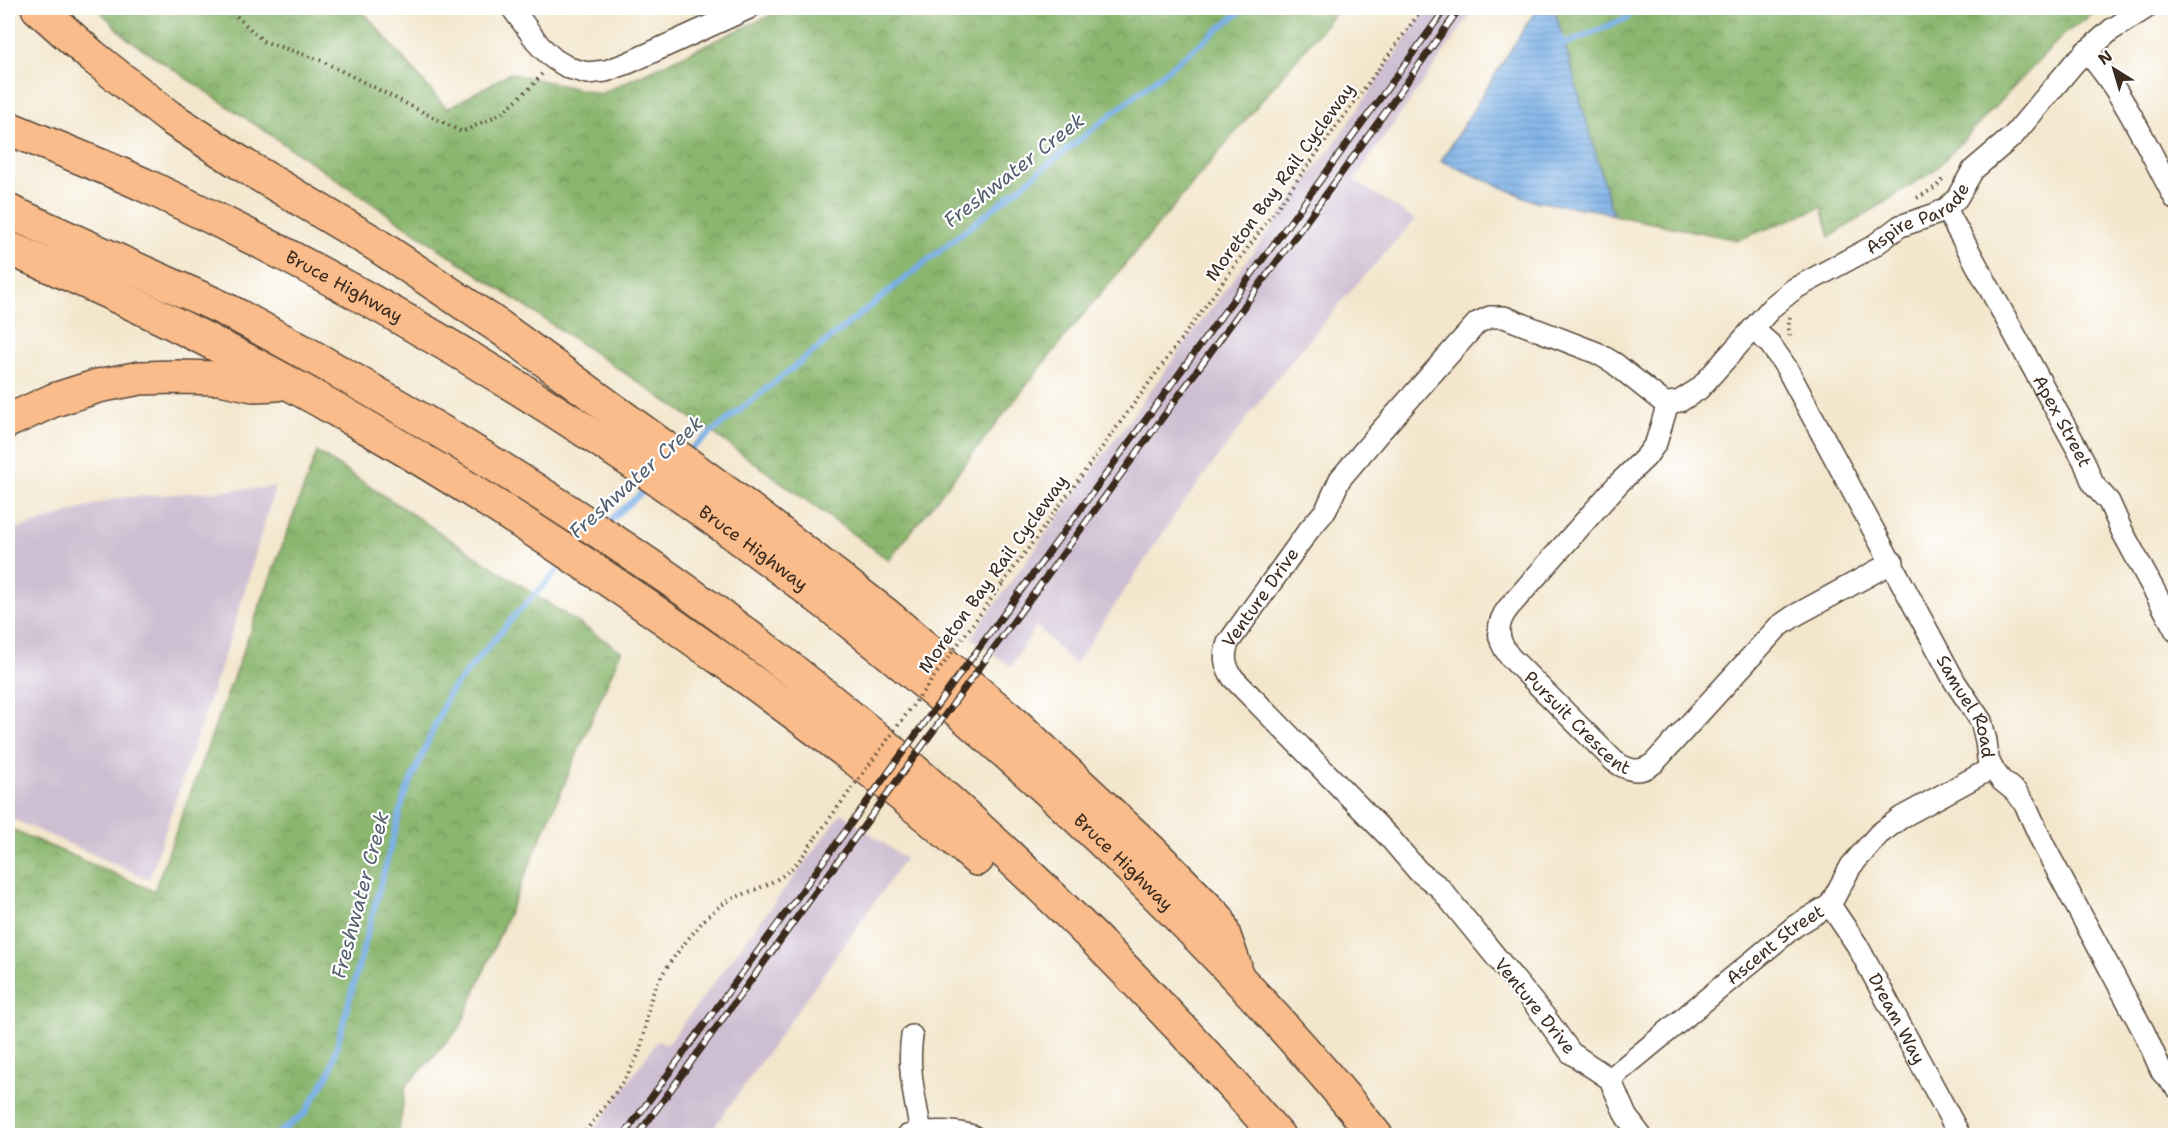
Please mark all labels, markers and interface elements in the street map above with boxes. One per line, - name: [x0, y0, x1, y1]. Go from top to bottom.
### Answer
- north arrow: [2084, 39, 2144, 99]
- text: N: [2094, 45, 2117, 70]
- street label: Moreton Bay Rail Cycleway: [1200, 78, 1360, 286]
- water label: Freshwater Creek: [938, 107, 1090, 233]
- street label: Aspire Parade: [1861, 179, 1975, 260]
- street label: Bruce Highway: [281, 245, 407, 328]
- street label: Apex Street: [2027, 371, 2097, 471]
- water label: Freshwater Creek: [563, 409, 709, 544]
- street label: Moreton Bay Rail Cycleway: [913, 470, 1073, 678]
- street label: Bruce Highway: [694, 500, 813, 596]
- street label: Venture Drive: [1217, 543, 1304, 652]
- street label: Samuel Road: [1931, 651, 2000, 759]
- street label: Pursuit Crescent: [1519, 666, 1634, 780]
- water label: Freshwater Creek: [325, 808, 395, 981]
- street label: Bruce Highway: [1068, 808, 1179, 916]
- street label: Ascent Street: [1721, 899, 1829, 990]
- street label: Venture Drive: [1489, 953, 1581, 1059]
- street label: Dream Way: [1862, 969, 1931, 1068]

